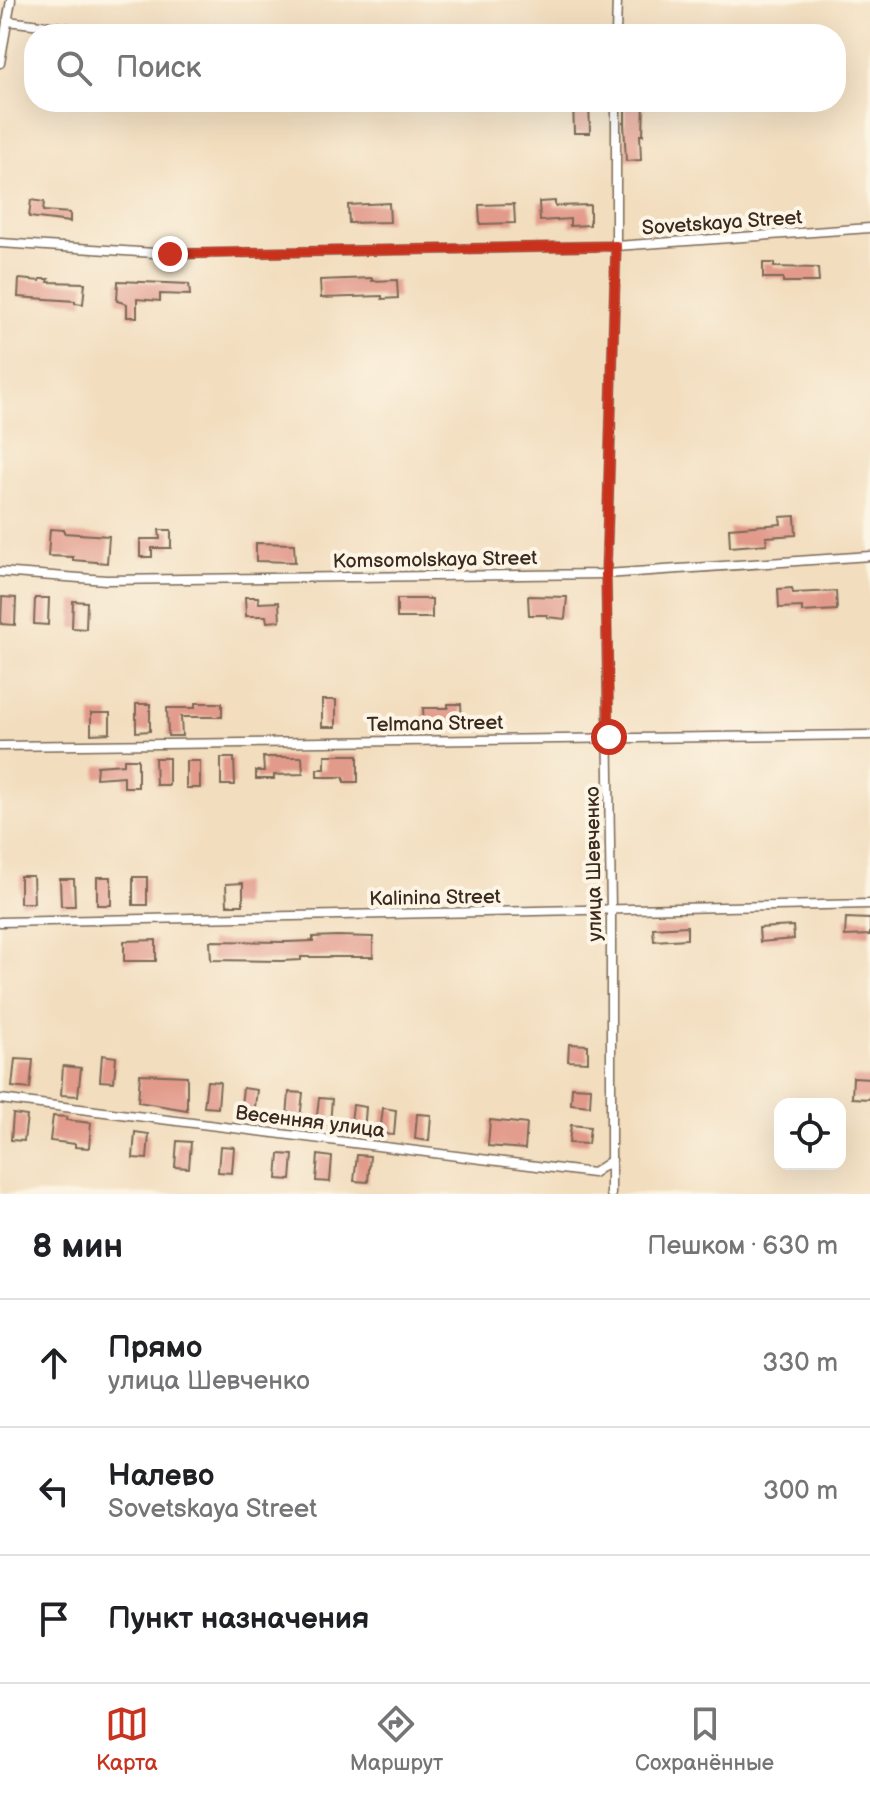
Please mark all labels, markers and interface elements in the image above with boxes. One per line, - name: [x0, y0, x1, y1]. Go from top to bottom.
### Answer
- search box: [24, 24, 846, 112]
- icon: search: [52, 46, 96, 90]
- text: Поиск: [116, 50, 202, 86]
- street label: Sovetskaya Street: [641, 205, 803, 241]
- route end: [152, 236, 188, 272]
- street label: Komsomolskaya Street: [332, 546, 538, 574]
- street label: Telmana Street: [366, 711, 504, 737]
- route start: [591, 719, 627, 755]
- street label: улица Шевченко: [581, 786, 607, 942]
- street label: Kalinina Street: [369, 885, 501, 911]
- map controls: [774, 1098, 846, 1170]
- button: locate: [774, 1098, 846, 1170]
- street label: Весенняя улица: [234, 1101, 386, 1143]
- text: 8 мин: [32, 1226, 123, 1267]
- text: Пешком · 630 m: [647, 1231, 838, 1262]
- text: Прямо: [108, 1330, 202, 1366]
- icon: ahead: [32, 1341, 76, 1385]
- text: 330 m: [762, 1348, 838, 1379]
- text: улица Шевченко: [108, 1366, 310, 1397]
- text: Налево: [108, 1458, 214, 1494]
- icon: left: [32, 1469, 76, 1513]
- text: 300 m: [763, 1476, 838, 1507]
- text: Sovetskaya Street: [108, 1494, 317, 1525]
- icon: arrive: [32, 1597, 76, 1641]
- text: Пункт назначения: [108, 1601, 369, 1637]
- tab: Карта: [96, 1702, 158, 1777]
- tab: Маршрут: [350, 1702, 443, 1777]
- tab: Сохранённые: [635, 1702, 774, 1777]

